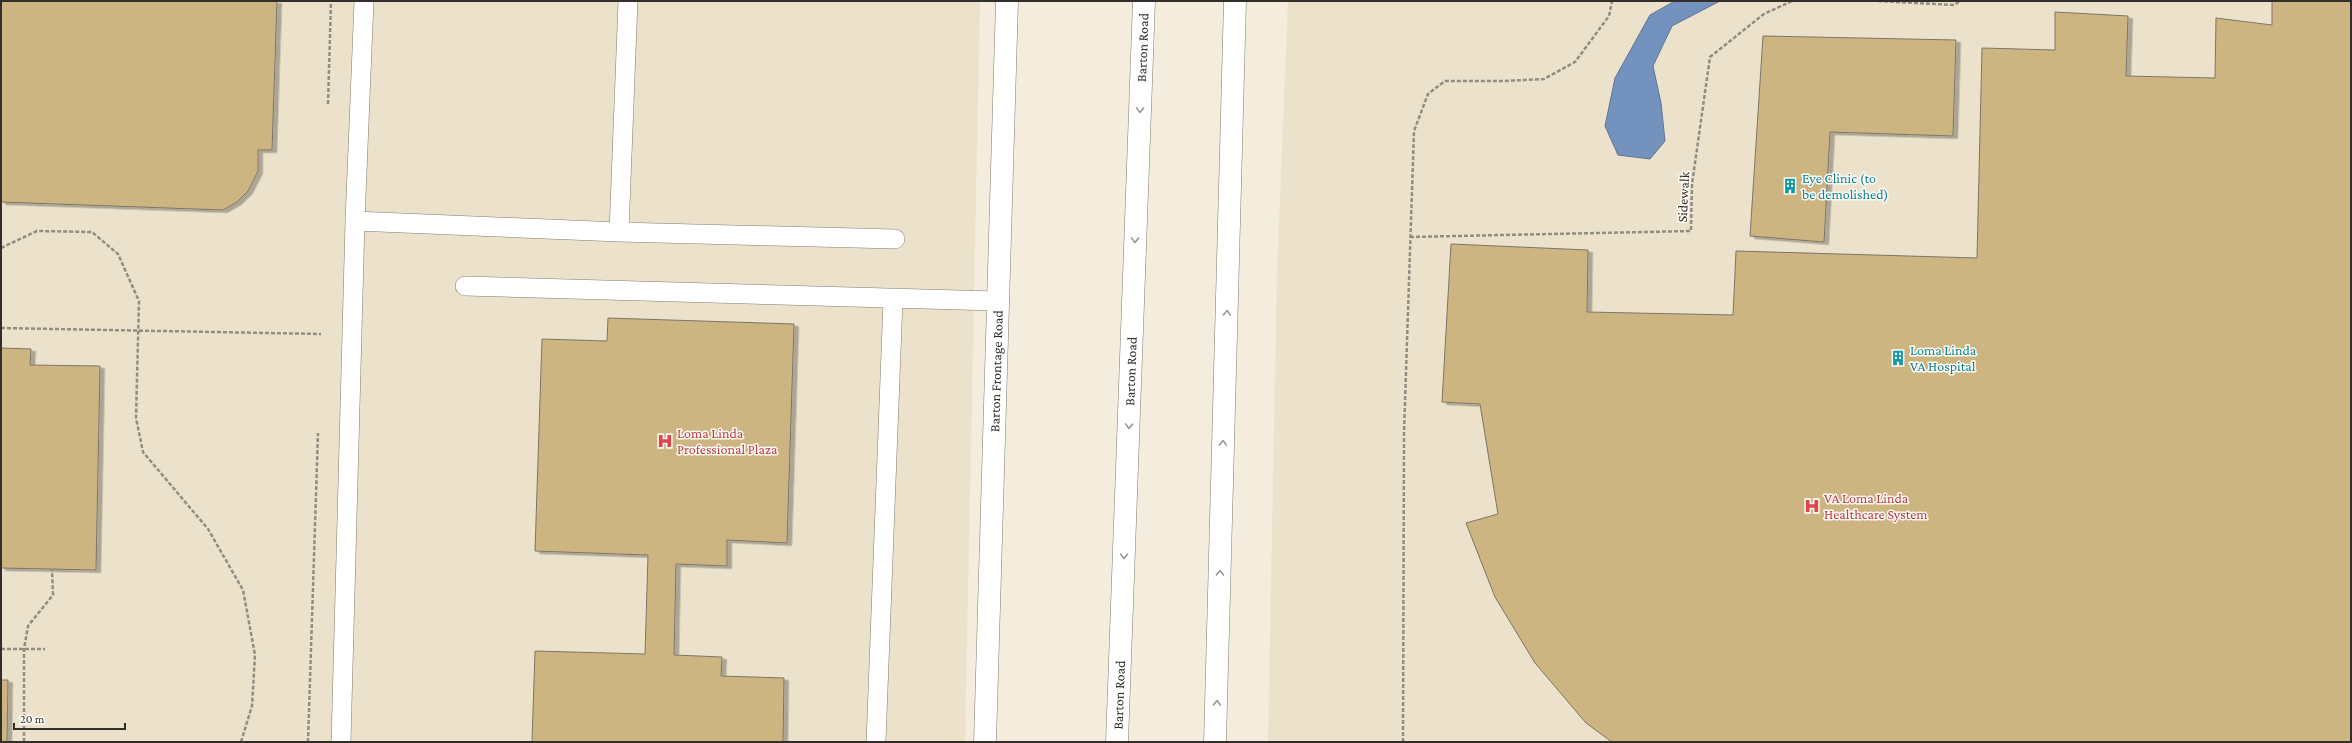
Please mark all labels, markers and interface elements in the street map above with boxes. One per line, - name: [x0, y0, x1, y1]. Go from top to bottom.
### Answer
- street label: Barton Road: [1133, 12, 1152, 82]
- one-way arrow: [1136, 107, 1144, 113]
- place label: Eye Clinic (to be demolished): [1802, 170, 1889, 203]
- street label: Sidewalk: [1674, 171, 1692, 223]
- building icon: Eye Clinic (to be demolished): [1781, 177, 1799, 195]
- one-way arrow: [1131, 237, 1140, 243]
- street label: Barton Frontage Road: [986, 309, 1006, 432]
- one-way arrow: [1223, 310, 1231, 316]
- street label: Barton Road: [1121, 336, 1140, 406]
- place label: Loma Linda VA Hospital: [1910, 342, 1977, 374]
- building icon: Loma Linda VA Hospital: [1889, 349, 1907, 367]
- one-way arrow: [1124, 423, 1133, 429]
- place label: Loma Linda Professional Plaza: [677, 425, 778, 457]
- hospital icon: Loma Linda Professional Plaza: [656, 432, 674, 450]
- one-way arrow: [1219, 440, 1228, 446]
- place label: VA Loma Linda Healthcare System: [1824, 490, 1928, 522]
- hospital icon: VA Loma Linda Healthcare System: [1803, 497, 1821, 515]
- one-way arrow: [1119, 553, 1128, 559]
- one-way arrow: [1216, 570, 1224, 576]
- street label: Barton Road: [1109, 660, 1128, 730]
- one-way arrow: [1212, 700, 1221, 706]
- scale bar: [14, 705, 125, 731]
- text: 20 m: [20, 712, 45, 726]

